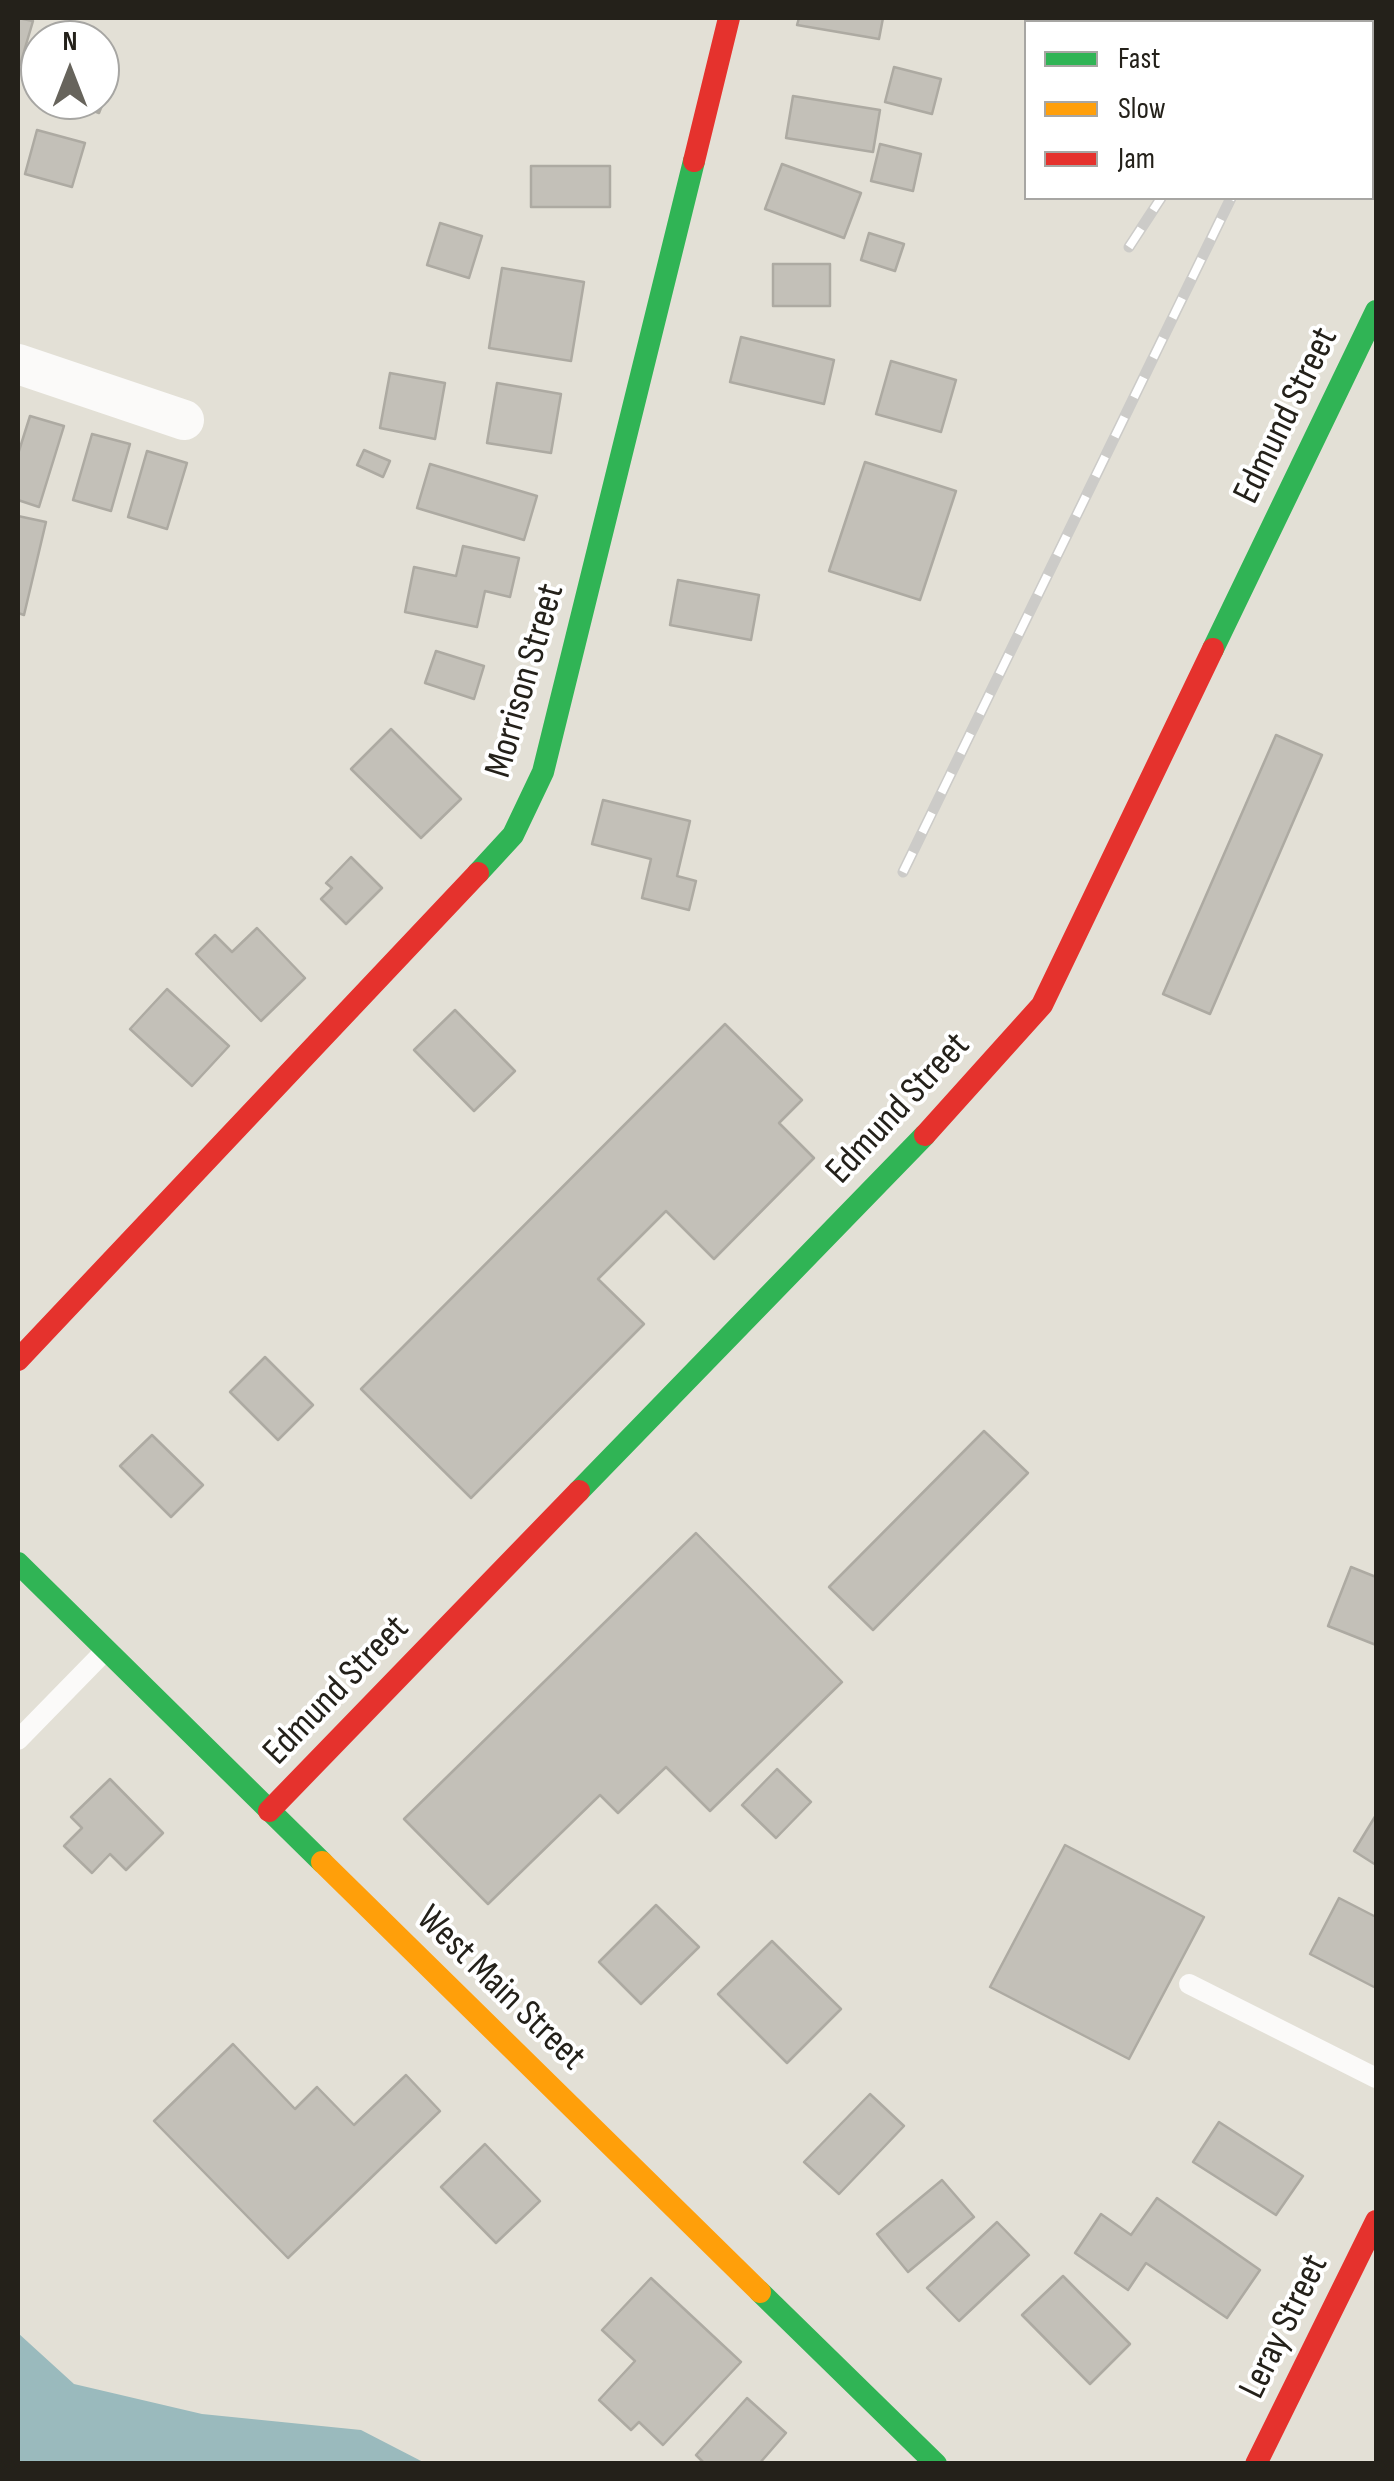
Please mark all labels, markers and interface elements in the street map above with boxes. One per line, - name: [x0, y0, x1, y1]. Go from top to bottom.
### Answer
- north arrow: [20, 20, 120, 120]
- legend: [1024, 20, 1374, 200]
- text: N: [63, 25, 77, 58]
- text: Fast: [1118, 41, 1160, 77]
- text: Slow: [1118, 91, 1166, 127]
- text: Jam: [1118, 141, 1155, 177]
- street label: Edmund Street: [1225, 321, 1349, 511]
- street label: Morrison Street: [477, 579, 575, 783]
- street label: Edmund Street: [818, 1024, 980, 1194]
- street label: Edmund Street: [255, 1607, 419, 1775]
- street label: West Main Street: [406, 1897, 594, 2081]
- street label: Leray Street: [1231, 2248, 1339, 2406]

